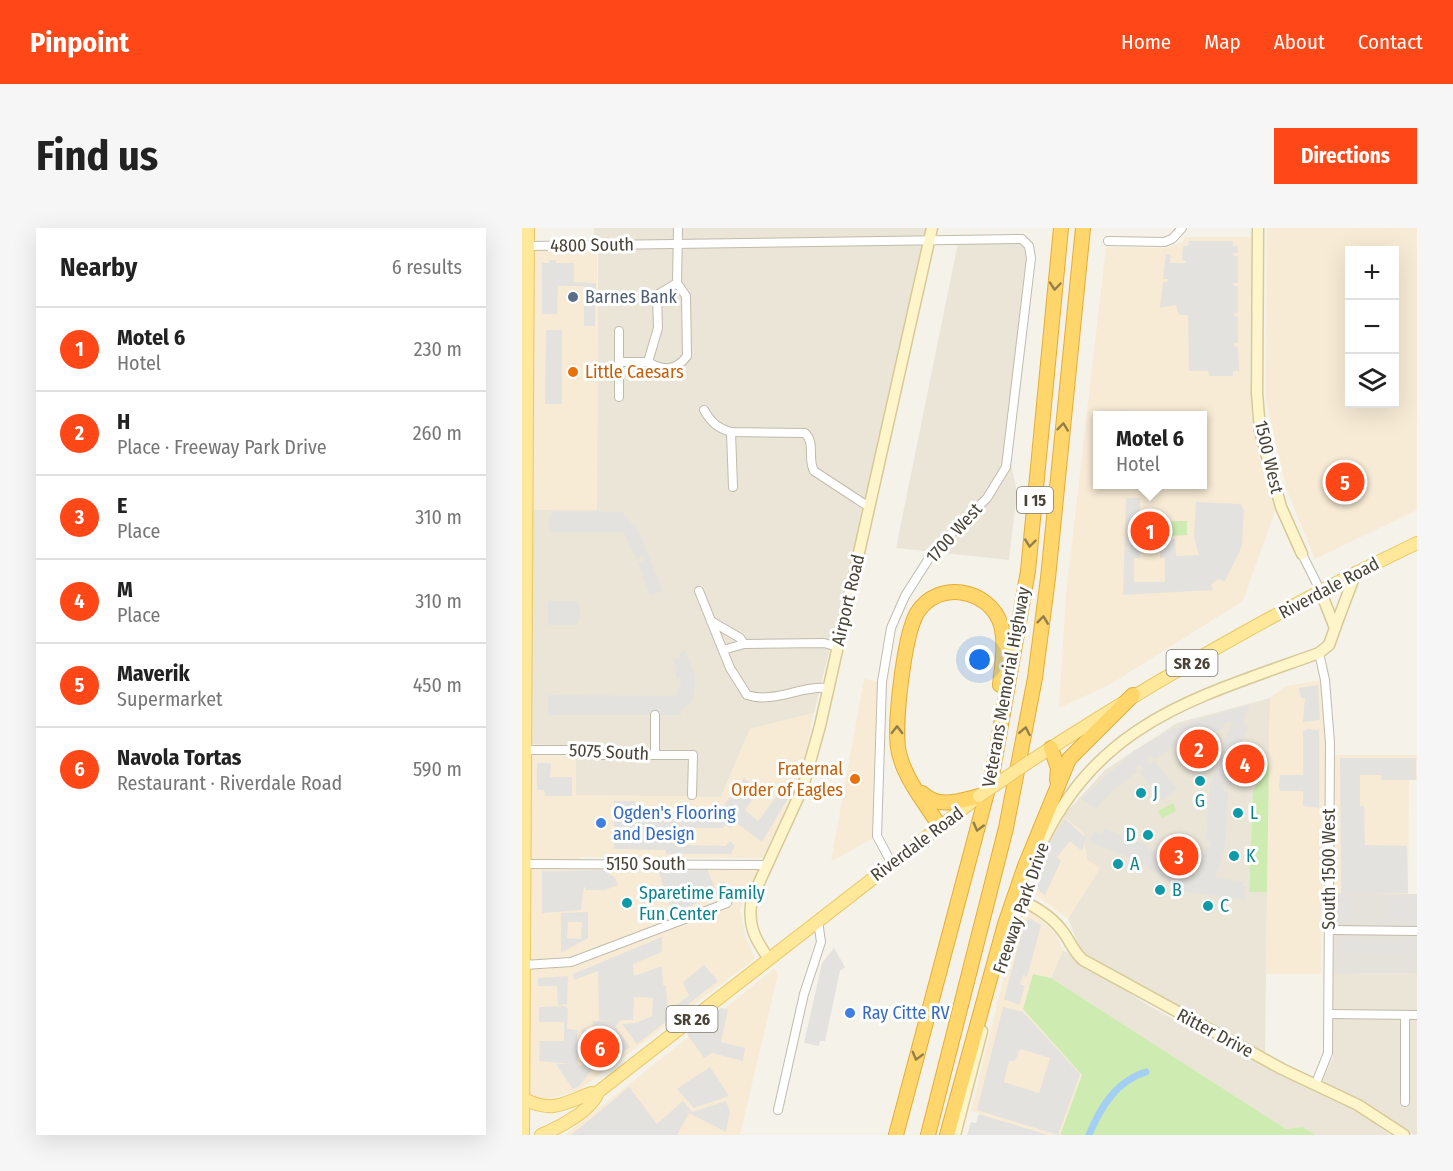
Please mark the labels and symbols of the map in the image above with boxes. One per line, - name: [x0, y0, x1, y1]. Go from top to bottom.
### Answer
- street label: 4800 South: [550, 233, 634, 257]
- one-way arrow: [1049, 282, 1062, 291]
- place label: Barnes Bank: [585, 286, 677, 308]
- marker: Barnes Bank: [566, 290, 580, 304]
- place label: Little Caesars: [585, 361, 684, 383]
- marker: Little Caesars: [566, 365, 580, 379]
- street label: 1500 West: [1250, 418, 1288, 496]
- one-way arrow: [1056, 422, 1069, 431]
- pin: 5: [1326, 460, 1364, 504]
- road number: I 15: [1017, 487, 1053, 513]
- street label: 1700 West: [921, 498, 987, 567]
- pin: 1: [1130, 508, 1170, 554]
- one-way arrow: [1024, 538, 1037, 548]
- street label: Airport Road: [827, 552, 869, 648]
- street label: Riverdale Road: [1275, 552, 1383, 624]
- street label: Veterans Memorial Highway: [978, 585, 1034, 789]
- one-way arrow: [1036, 616, 1049, 625]
- your location: [965, 645, 994, 674]
- road number: SR 26: [1166, 650, 1218, 676]
- one-way arrow: [891, 726, 903, 735]
- pin: 2: [1180, 726, 1218, 772]
- one-way arrow: [1018, 727, 1031, 737]
- street label: 5075 South: [568, 739, 650, 765]
- pin: 4: [1226, 742, 1264, 786]
- place label: Fraternal Order of Eagles: [731, 758, 843, 801]
- marker: Fraternal Order of Eagles: [848, 772, 862, 786]
- marker: G: [1193, 774, 1207, 788]
- place label: J: [1153, 782, 1158, 804]
- marker: J: [1134, 786, 1148, 800]
- place label: G: [1195, 790, 1205, 812]
- place label: Ogden's Flooring and Design: [613, 802, 736, 845]
- street label: Riverdale Road: [866, 802, 968, 886]
- place label: L: [1250, 802, 1258, 824]
- marker: L: [1231, 806, 1245, 820]
- street label: South 1500 West: [1318, 808, 1340, 930]
- marker: Ogden's Flooring and Design: [594, 816, 608, 830]
- one-way arrow: [972, 822, 985, 832]
- place label: D: [1126, 824, 1136, 846]
- marker: D: [1141, 828, 1155, 842]
- pin: 3: [1160, 834, 1198, 878]
- street label: Freeway Park Drive: [988, 839, 1054, 977]
- place label: K: [1246, 845, 1256, 867]
- marker: K: [1227, 849, 1241, 863]
- street label: 5150 South: [606, 853, 686, 875]
- place label: A: [1130, 853, 1140, 875]
- marker: A: [1111, 857, 1125, 871]
- place label: B: [1172, 879, 1182, 901]
- place label: Sparetime Family Fun Center: [639, 882, 765, 925]
- marker: B: [1153, 883, 1167, 897]
- place label: C: [1220, 895, 1229, 917]
- marker: Sparetime Family Fun Center: [620, 896, 634, 910]
- marker: C: [1201, 899, 1215, 913]
- place label: Ray Citte RV: [862, 1002, 950, 1024]
- street label: Ritter Drive: [1173, 1004, 1257, 1062]
- road number: SR 26: [666, 1006, 717, 1032]
- marker: Ray Citte RV: [843, 1006, 857, 1020]
- pin: 6: [580, 1026, 620, 1070]
- one-way arrow: [911, 1051, 924, 1061]

